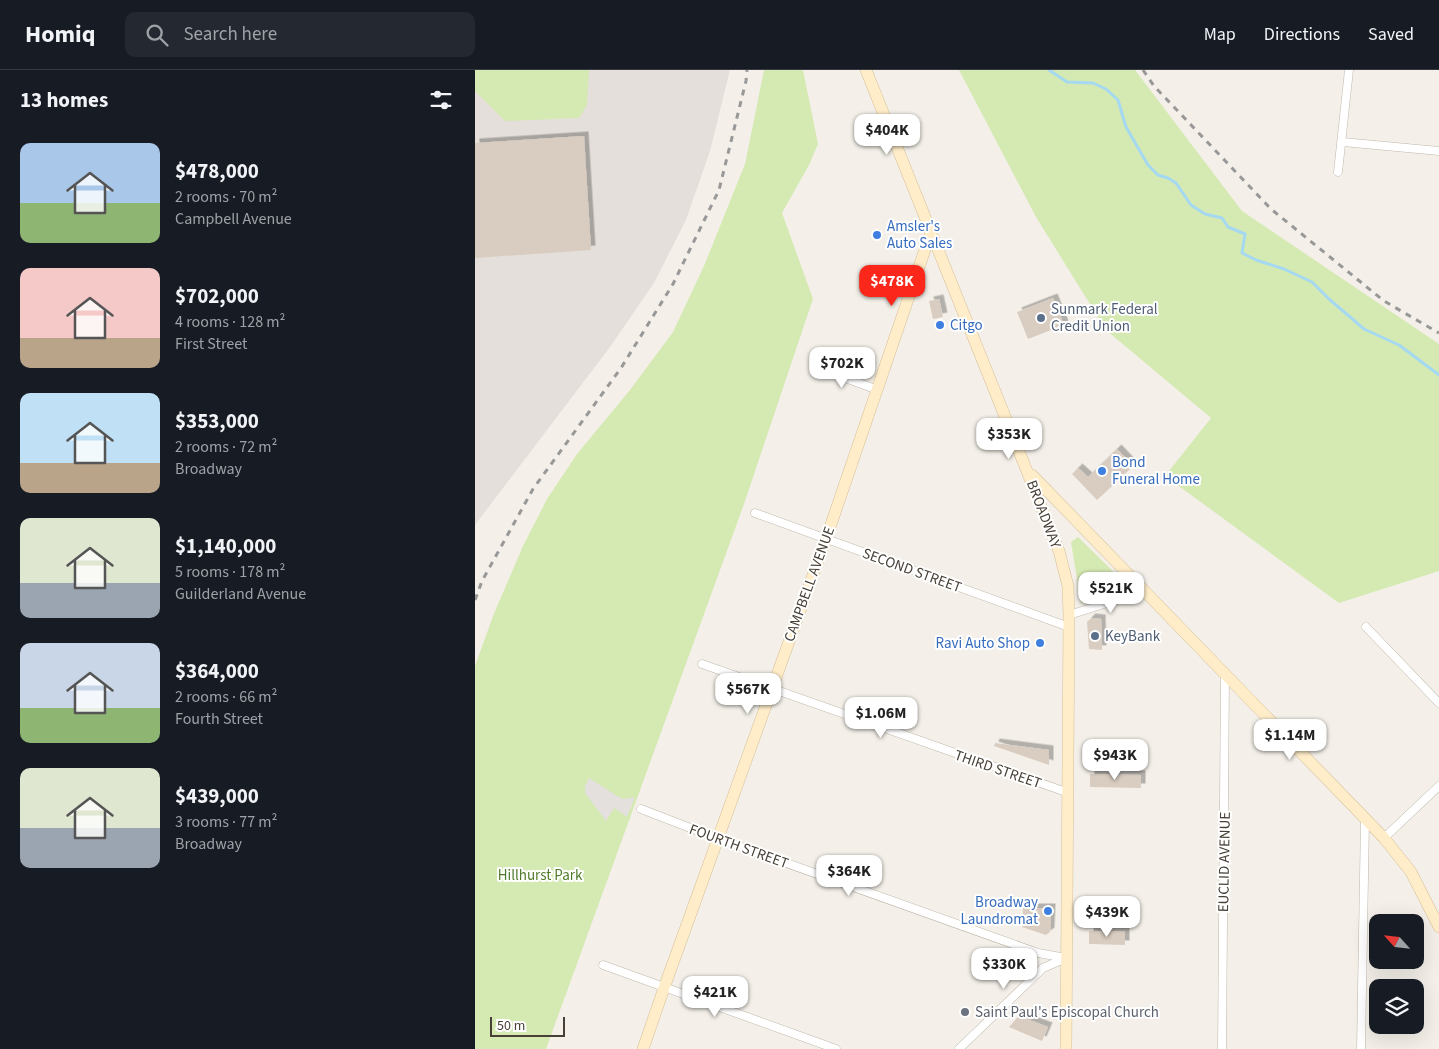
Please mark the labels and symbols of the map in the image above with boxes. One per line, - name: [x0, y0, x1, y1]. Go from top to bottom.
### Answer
- pin: $404K: [852, 114, 922, 156]
- place label: Amsler's Auto Sales: [887, 216, 952, 254]
- marker: Amsler's Auto Sales: [871, 229, 883, 241]
- pin: $478K: [857, 264, 927, 307]
- place label: Sunmark Federal Credit Union: [1051, 299, 1158, 337]
- marker: Sunmark Federal Credit Union: [1035, 312, 1047, 324]
- place label: Citgo: [950, 315, 983, 336]
- marker: Citgo: [934, 319, 946, 331]
- pin: $702K: [807, 346, 877, 389]
- pin: $353K: [974, 418, 1044, 460]
- place label: Bond Funeral Home: [1112, 452, 1200, 490]
- marker: Bond Funeral Home: [1096, 465, 1108, 477]
- street label: BROADWAY: [1021, 477, 1066, 552]
- street label: CAMPBELL AVENUE: [779, 524, 840, 645]
- street label: SECOND STREET: [859, 543, 964, 598]
- pin: $521K: [1076, 572, 1146, 614]
- place label: KeyBank: [1105, 626, 1161, 647]
- marker: KeyBank: [1089, 630, 1101, 642]
- place label: Ravi Auto Shop: [935, 633, 1030, 654]
- marker: Ravi Auto Shop: [1034, 637, 1046, 649]
- pin: $567K: [713, 672, 783, 715]
- pin: $1.06M: [840, 696, 922, 739]
- pin: $1.14M: [1249, 718, 1331, 761]
- pin: $943K: [1080, 738, 1150, 781]
- street label: THIRD STREET: [952, 745, 1044, 794]
- street label: EUCLID AVENUE: [1213, 812, 1236, 912]
- street label: FOURTH STREET: [686, 819, 791, 874]
- pin: $364K: [814, 854, 884, 897]
- park label: Hillhurst Park: [498, 865, 583, 886]
- place label: Broadway Laundromat: [960, 892, 1038, 930]
- pin: $439K: [1072, 896, 1142, 938]
- marker: Broadway Laundromat: [1042, 905, 1054, 917]
- north arrow: [1369, 914, 1424, 969]
- pin: $330K: [969, 948, 1039, 990]
- pin: $421K: [680, 976, 750, 1018]
- place label: Saint Paul's Episcopal Church: [975, 1002, 1159, 1023]
- marker: Saint Paul's Episcopal Church: [959, 1006, 971, 1018]
- scale bar: [490, 1014, 565, 1037]

